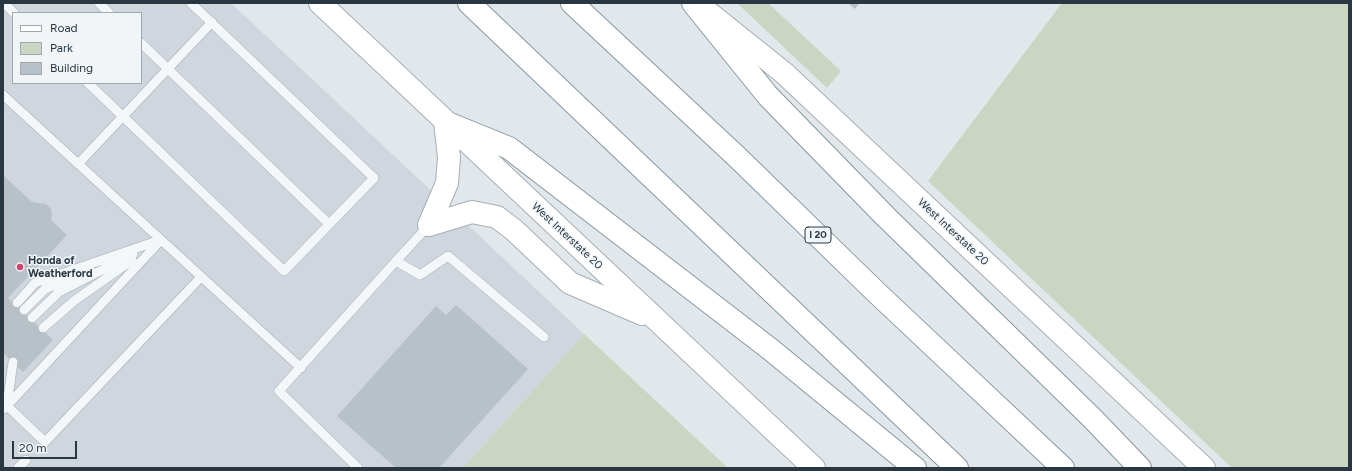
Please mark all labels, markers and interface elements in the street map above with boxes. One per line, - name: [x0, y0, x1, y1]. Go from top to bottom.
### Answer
- legend: [12, 12, 142, 84]
- text: Road: [50, 21, 78, 35]
- text: Park: [50, 41, 73, 55]
- text: Building: [50, 61, 93, 75]
- street label: West Interstate 20: [915, 196, 991, 268]
- street label: West Interstate 20: [529, 200, 605, 272]
- road number: I 20: [805, 227, 831, 243]
- place label: Honda of Weatherford: [28, 254, 93, 280]
- marker: Honda of Weatherford: [15, 262, 25, 272]
- scale bar: [14, 433, 79, 459]
- text: 20 m: [19, 441, 47, 455]

